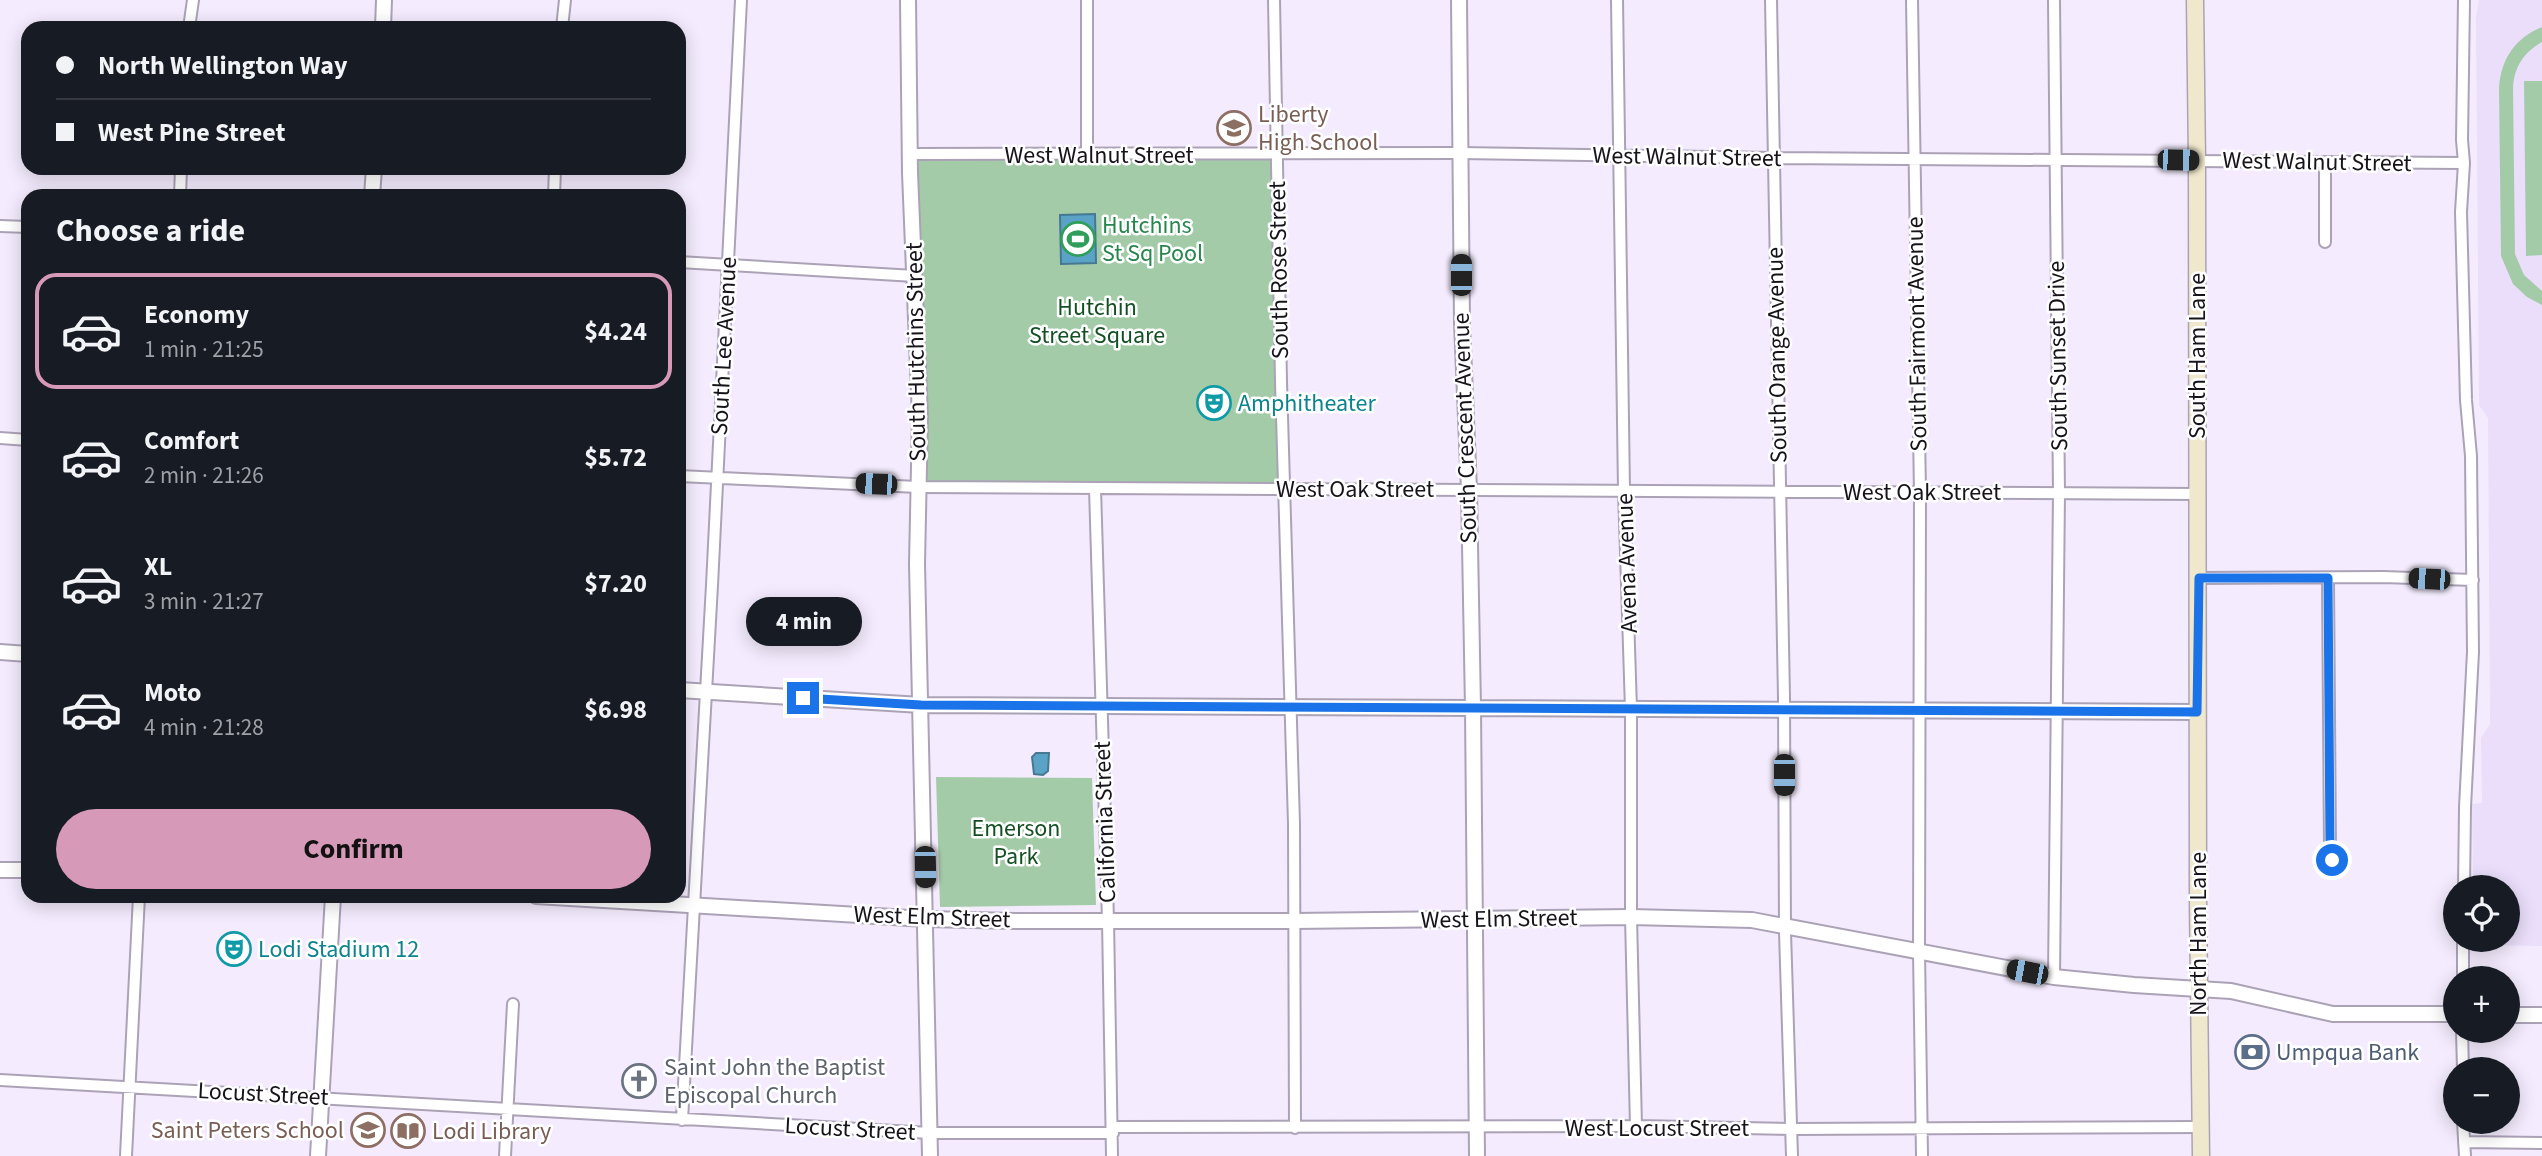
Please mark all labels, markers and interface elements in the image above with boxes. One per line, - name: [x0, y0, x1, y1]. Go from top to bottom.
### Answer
- text: North Wellington Way: [98, 47, 348, 84]
- place label: Liberty High School: [1258, 97, 1378, 160]
- school or university icon: Liberty High School: [1215, 109, 1253, 147]
- text: West Pine Street: [98, 114, 285, 151]
- street label: West Walnut Street: [1004, 138, 1194, 173]
- street label: West Walnut Street: [1592, 138, 1782, 176]
- street label: West Walnut Street: [2222, 143, 2412, 181]
- car: [2157, 149, 2200, 171]
- street label: South Rose Street: [1260, 181, 1298, 359]
- text: Choose a ride: [56, 208, 245, 254]
- place label: Hutchins St Sq Pool: [1102, 208, 1203, 271]
- street label: South Fairmont Avenue: [1897, 216, 1937, 452]
- sports icon: Hutchins St Sq Pool: [1059, 220, 1097, 258]
- street label: South Hutchins Street: [897, 242, 935, 462]
- street label: South Orange Avenue: [1758, 247, 1796, 463]
- car: [1451, 254, 1472, 296]
- street label: South Lee Avenue: [702, 256, 746, 436]
- street label: South Sunset Drive: [2039, 260, 2077, 452]
- street label: South Ham Lane: [2180, 273, 2215, 439]
- park label: Hutchin Street Square: [1029, 290, 1165, 353]
- text: Economy: [144, 296, 249, 333]
- icon: car: [60, 300, 123, 363]
- street label: South Crescent Avenue: [1443, 312, 1487, 544]
- text: $4.24: [584, 313, 647, 350]
- text: 1 min · 21:25: [144, 333, 264, 366]
- theatre icon: Amphitheater: [1195, 384, 1233, 422]
- place label: Amphitheater: [1238, 386, 1376, 421]
- text: Comfort: [144, 422, 239, 459]
- icon: car: [60, 426, 123, 489]
- text: $5.72: [584, 439, 647, 476]
- text: 2 min · 21:26: [144, 459, 264, 492]
- street label: West Oak Street: [1276, 472, 1434, 507]
- car: [855, 473, 898, 495]
- street label: West Oak Street: [1843, 475, 2001, 510]
- street label: Avena Avenue: [1607, 492, 1647, 634]
- text: XL: [144, 548, 172, 585]
- icon: car: [60, 552, 123, 615]
- text: $7.20: [584, 565, 647, 602]
- car: [2408, 567, 2451, 591]
- text: 3 min · 21:27: [144, 585, 264, 618]
- callout: 4 min: [745, 596, 861, 646]
- text: 4 min: [776, 605, 832, 638]
- text: Moto: [144, 674, 201, 711]
- icon: car: [60, 678, 123, 741]
- route end: [787, 682, 819, 714]
- text: $6.98: [584, 691, 647, 728]
- text: 4 min · 21:28: [144, 711, 264, 744]
- street label: California Street: [1085, 740, 1125, 904]
- car: [1774, 754, 1795, 796]
- button: Confirm: [56, 809, 651, 889]
- park label: Emerson Park: [972, 811, 1060, 874]
- route start: [2316, 844, 2348, 876]
- car: [915, 846, 936, 888]
- street label: North Ham Lane: [2181, 852, 2216, 1016]
- map controls: [2443, 875, 2520, 1134]
- button: locate: [2443, 875, 2520, 952]
- street label: West Elm Street: [853, 897, 1011, 937]
- street label: West Elm Street: [1420, 900, 1578, 938]
- theatre icon: Lodi Stadium 12: [215, 930, 253, 968]
- place label: Lodi Stadium 12: [258, 932, 419, 967]
- car: [2005, 958, 2050, 986]
- button: +: [2443, 966, 2520, 1043]
- bank icon: Umpqua Bank: [2233, 1033, 2271, 1071]
- place label: Umpqua Bank: [2276, 1035, 2419, 1070]
- place label: Saint John the Baptist Episcopal Church: [664, 1050, 885, 1113]
- button: −: [2443, 1057, 2520, 1134]
- church icon: Saint John the Baptist Episcopal Church: [620, 1062, 658, 1100]
- street label: Locust Street: [197, 1073, 329, 1115]
- street label: Locust Street: [784, 1108, 916, 1150]
- school or university icon: Saint Peters School: [349, 1111, 387, 1149]
- street label: West Locust Street: [1565, 1111, 1749, 1146]
- library icon: Lodi Library: [389, 1112, 427, 1150]
- place label: Saint Peters School: [151, 1113, 344, 1148]
- place label: Lodi Library: [432, 1114, 551, 1149]

